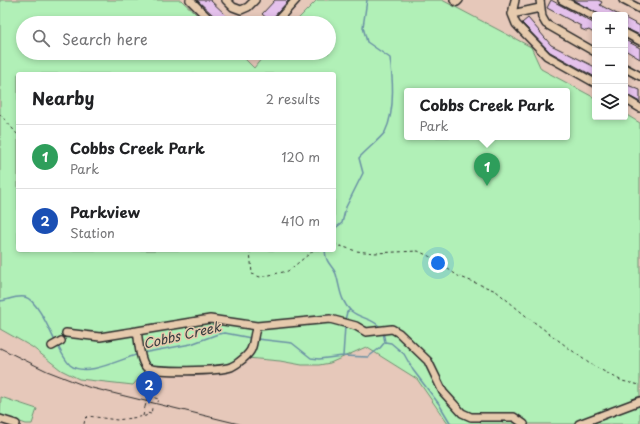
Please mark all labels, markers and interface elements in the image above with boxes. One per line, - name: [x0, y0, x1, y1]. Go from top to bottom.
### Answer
- map controls: [592, 12, 628, 120]
- button: +: [592, 12, 628, 48]
- search box: [16, 16, 336, 60]
- icon: search: [30, 27, 52, 49]
- text: Search here: [62, 27, 148, 50]
- button: −: [592, 48, 628, 84]
- button: layers: [592, 84, 628, 120]
- text: Nearby: [32, 85, 94, 111]
- popup: [404, 88, 570, 140]
- text: 2 results: [266, 89, 320, 108]
- text: Cobbs Creek Park: [419, 93, 555, 116]
- text: Park: [419, 116, 449, 135]
- text: Cobbs Creek Park: [70, 136, 205, 159]
- text: 1: [42, 147, 48, 166]
- text: 120 m: [281, 147, 320, 166]
- pin: 1: [474, 153, 500, 186]
- text: Park: [70, 159, 99, 178]
- text: Parkview: [70, 200, 140, 223]
- text: 2: [40, 211, 50, 230]
- text: 410 m: [281, 211, 320, 230]
- text: Station: [70, 223, 115, 242]
- your location: [428, 253, 448, 273]
- water label: Cobbs Creek: [141, 316, 224, 353]
- pin: 2: [136, 371, 162, 404]

